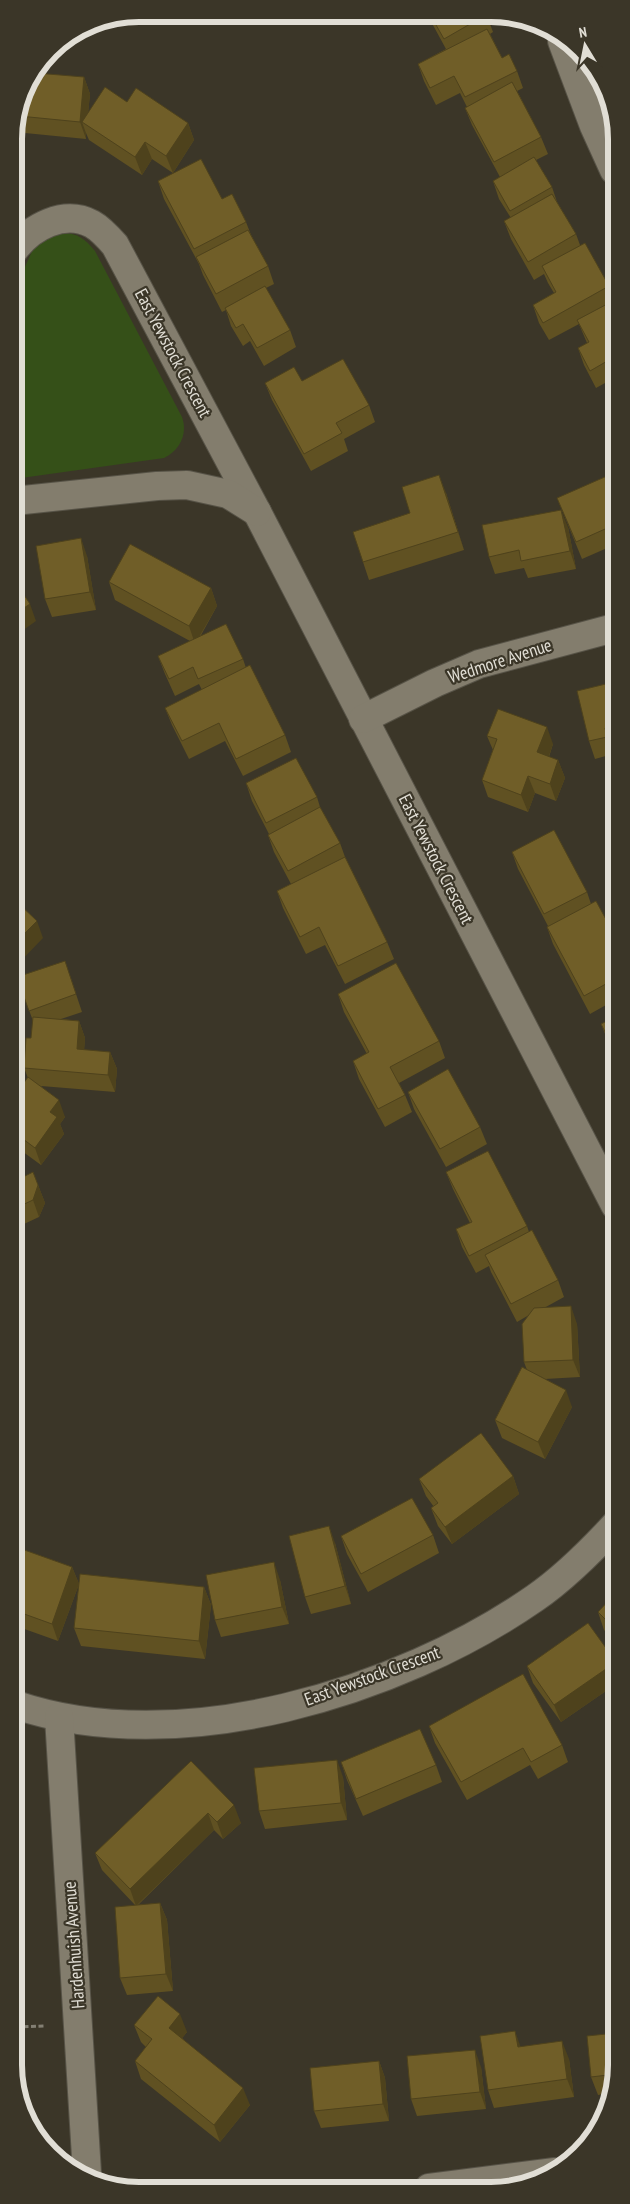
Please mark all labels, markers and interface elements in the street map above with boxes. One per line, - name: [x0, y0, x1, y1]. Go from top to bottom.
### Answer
- north arrow: [560, 20, 610, 70]
- text: N: [577, 23, 588, 42]
- street label: East Yewstock Crescent: [130, 284, 217, 421]
- street label: Wedmore Avenue: [445, 633, 554, 688]
- street label: East Yewstock Crescent: [394, 790, 479, 927]
- street label: East Yewstock Crescent: [301, 1640, 443, 1711]
- street label: Hardenhuish Avenue: [58, 1881, 89, 2009]

